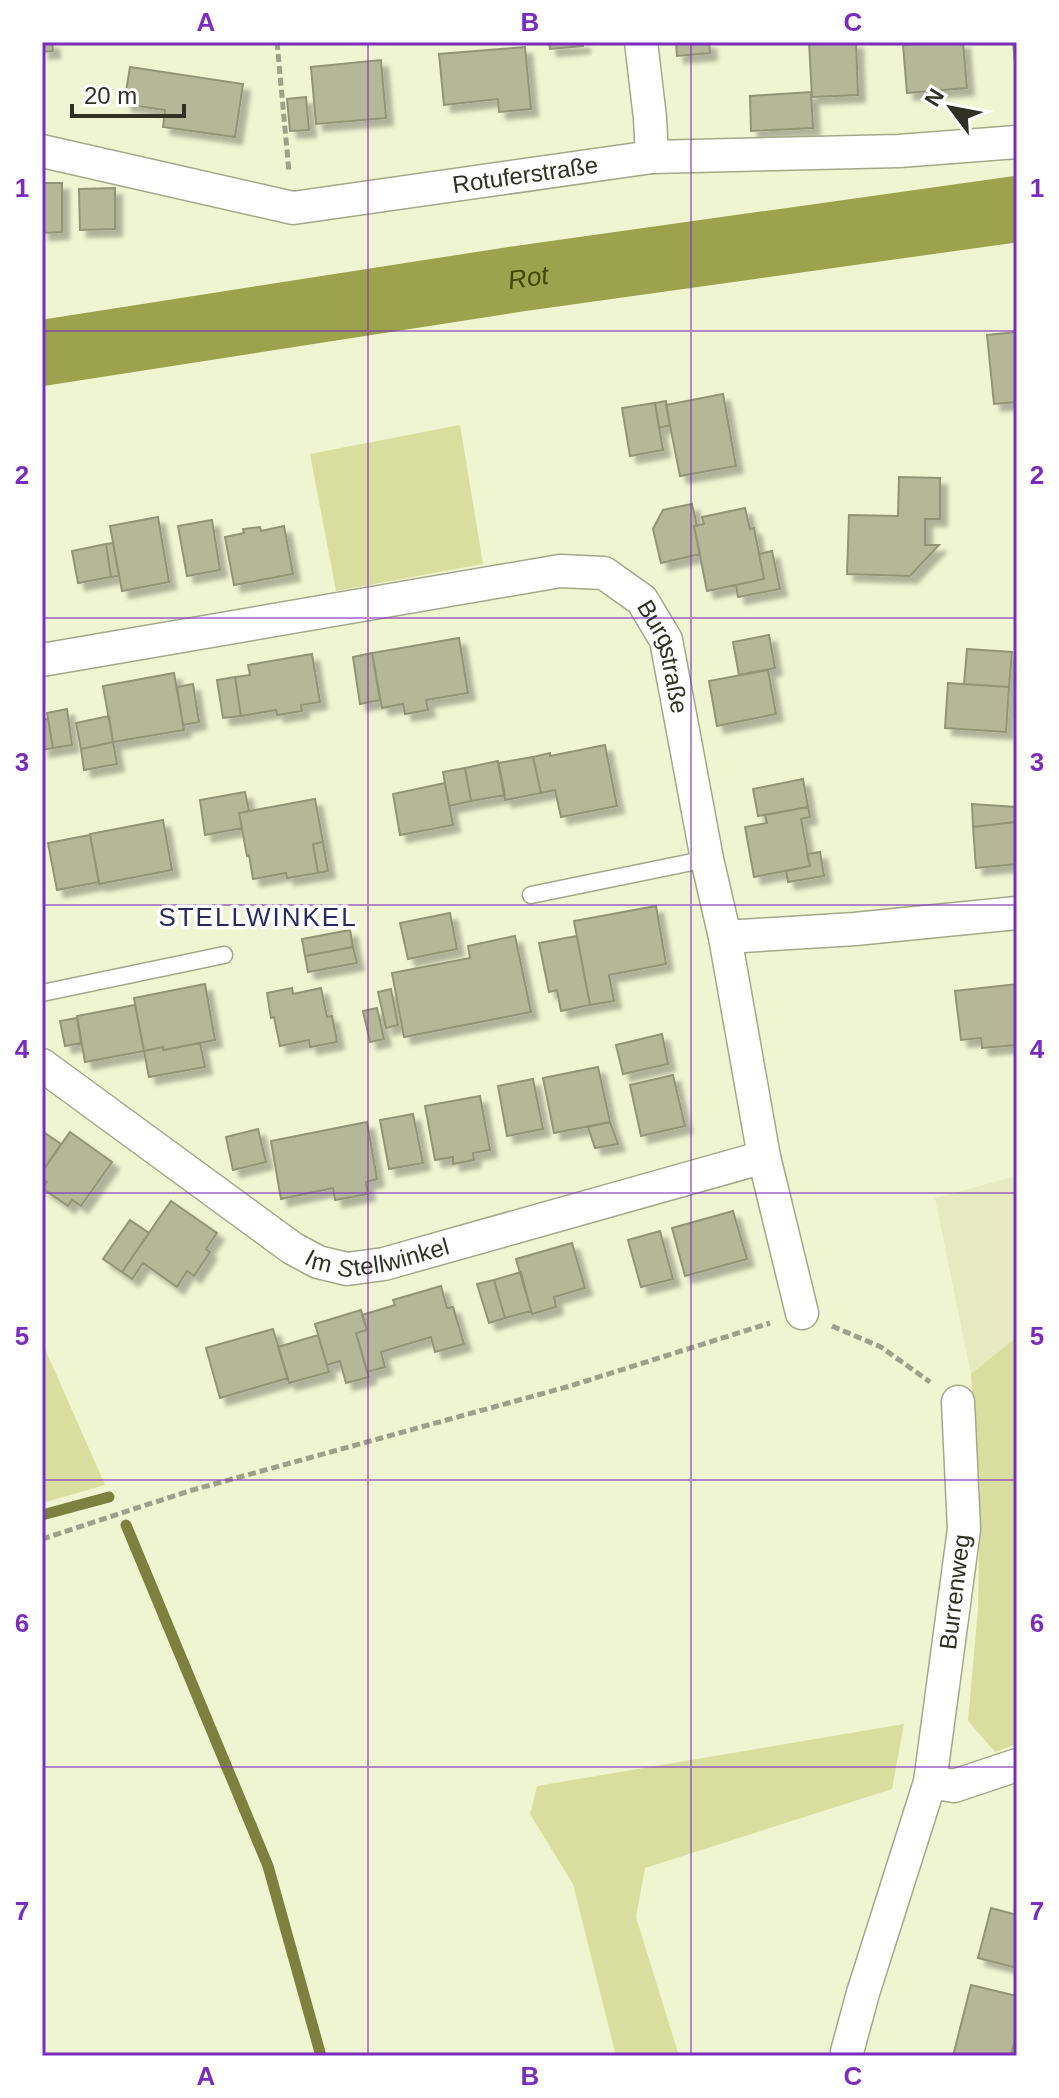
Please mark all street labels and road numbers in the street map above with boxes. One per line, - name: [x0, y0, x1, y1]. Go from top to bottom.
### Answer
- street label: Rotuferstraße: [451, 151, 600, 198]
- street label: Burgstraße: [632, 595, 693, 716]
- street label: Im Stellwinkel: [301, 1232, 452, 1283]
- street label: Burrenweg: [934, 1533, 975, 1651]

